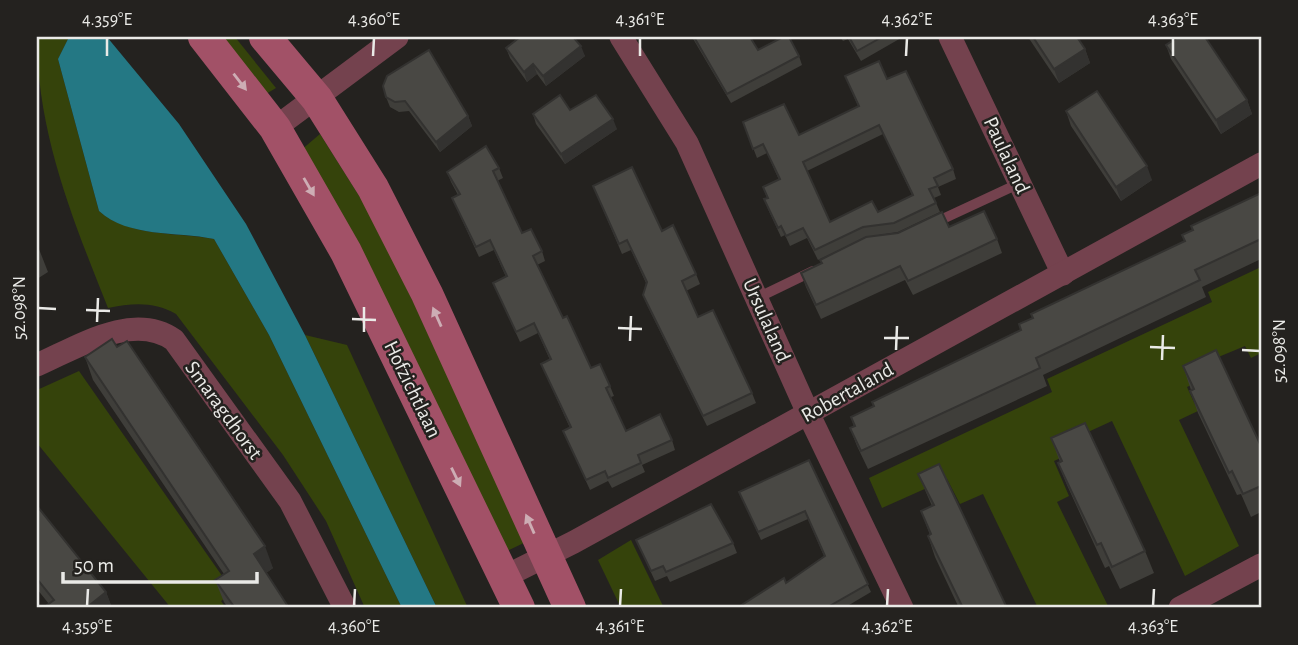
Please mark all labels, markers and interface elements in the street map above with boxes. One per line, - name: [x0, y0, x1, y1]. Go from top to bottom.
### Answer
- text: 4.359°E: [82, 11, 132, 29]
- text: 4.360°E: [348, 11, 400, 29]
- text: 4.361°E: [616, 11, 665, 29]
- text: 4.362°E: [882, 11, 933, 29]
- text: 4.363°E: [1148, 11, 1198, 29]
- one-way arrow: [232, 73, 247, 91]
- street label: Paulaland: [980, 114, 1033, 197]
- one-way arrow: [303, 177, 315, 197]
- street label: Ursulaland: [739, 275, 794, 365]
- text: 52.098°N: [11, 276, 29, 340]
- one-way arrow: [431, 306, 442, 327]
- text: 52.098°N: [1271, 319, 1289, 383]
- street label: Hofzichtlaan: [380, 337, 445, 441]
- street label: Smaragdhorst: [181, 357, 266, 463]
- street label: Robertaland: [798, 359, 897, 426]
- one-way arrow: [450, 467, 462, 487]
- one-way arrow: [524, 514, 535, 535]
- scale bar: [63, 540, 257, 584]
- text: 50 m: [74, 555, 114, 576]
- text: 4.359°E: [62, 618, 112, 636]
- text: 4.360°E: [328, 618, 380, 636]
- text: 4.361°E: [596, 618, 645, 636]
- text: 4.362°E: [862, 618, 913, 636]
- text: 4.363°E: [1128, 618, 1178, 636]

